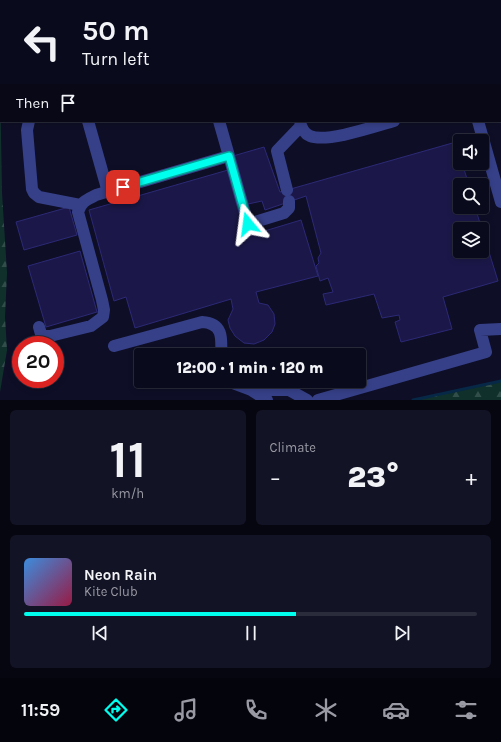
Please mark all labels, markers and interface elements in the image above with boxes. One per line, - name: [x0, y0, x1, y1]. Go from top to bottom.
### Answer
- text: 50 m: [82, 14, 150, 47]
- icon: left: [16, 16, 68, 68]
- text: Turn left: [82, 48, 150, 70]
- icon: arrive: [57, 92, 79, 114]
- text: Then: [16, 94, 49, 112]
- map controls: [453, 134, 489, 258]
- button: sound: [453, 134, 489, 170]
- pin: [106, 170, 140, 204]
- icon: arrive: [112, 176, 134, 198]
- button: search: [453, 178, 489, 214]
- position arrow: [227, 203, 269, 245]
- button: layers: [453, 222, 489, 258]
- speed limit sign: 20: [12, 336, 64, 388]
- text: 12:00 · 1 min · 120 m: [177, 359, 324, 377]
- text: 11: [109, 429, 146, 490]
- text: Climate: [270, 440, 316, 455]
- text: 23°: [347, 459, 399, 495]
- text: −: [270, 465, 281, 491]
- text: +: [465, 465, 477, 491]
- text: km/h: [111, 486, 144, 501]
- text: Neon Rain: [84, 566, 157, 584]
- text: Kite Club: [84, 584, 138, 599]
- icon: previous: [89, 622, 111, 644]
- icon: pause: [240, 622, 262, 644]
- icon: next: [391, 622, 413, 644]
- icon: directions: [102, 696, 130, 724]
- icon: music: [172, 696, 200, 724]
- icon: phone: [242, 696, 270, 724]
- icon: climate: [312, 696, 340, 724]
- icon: car: [382, 696, 410, 724]
- icon: filters: [452, 696, 480, 724]
- text: 11:59: [21, 699, 60, 721]

